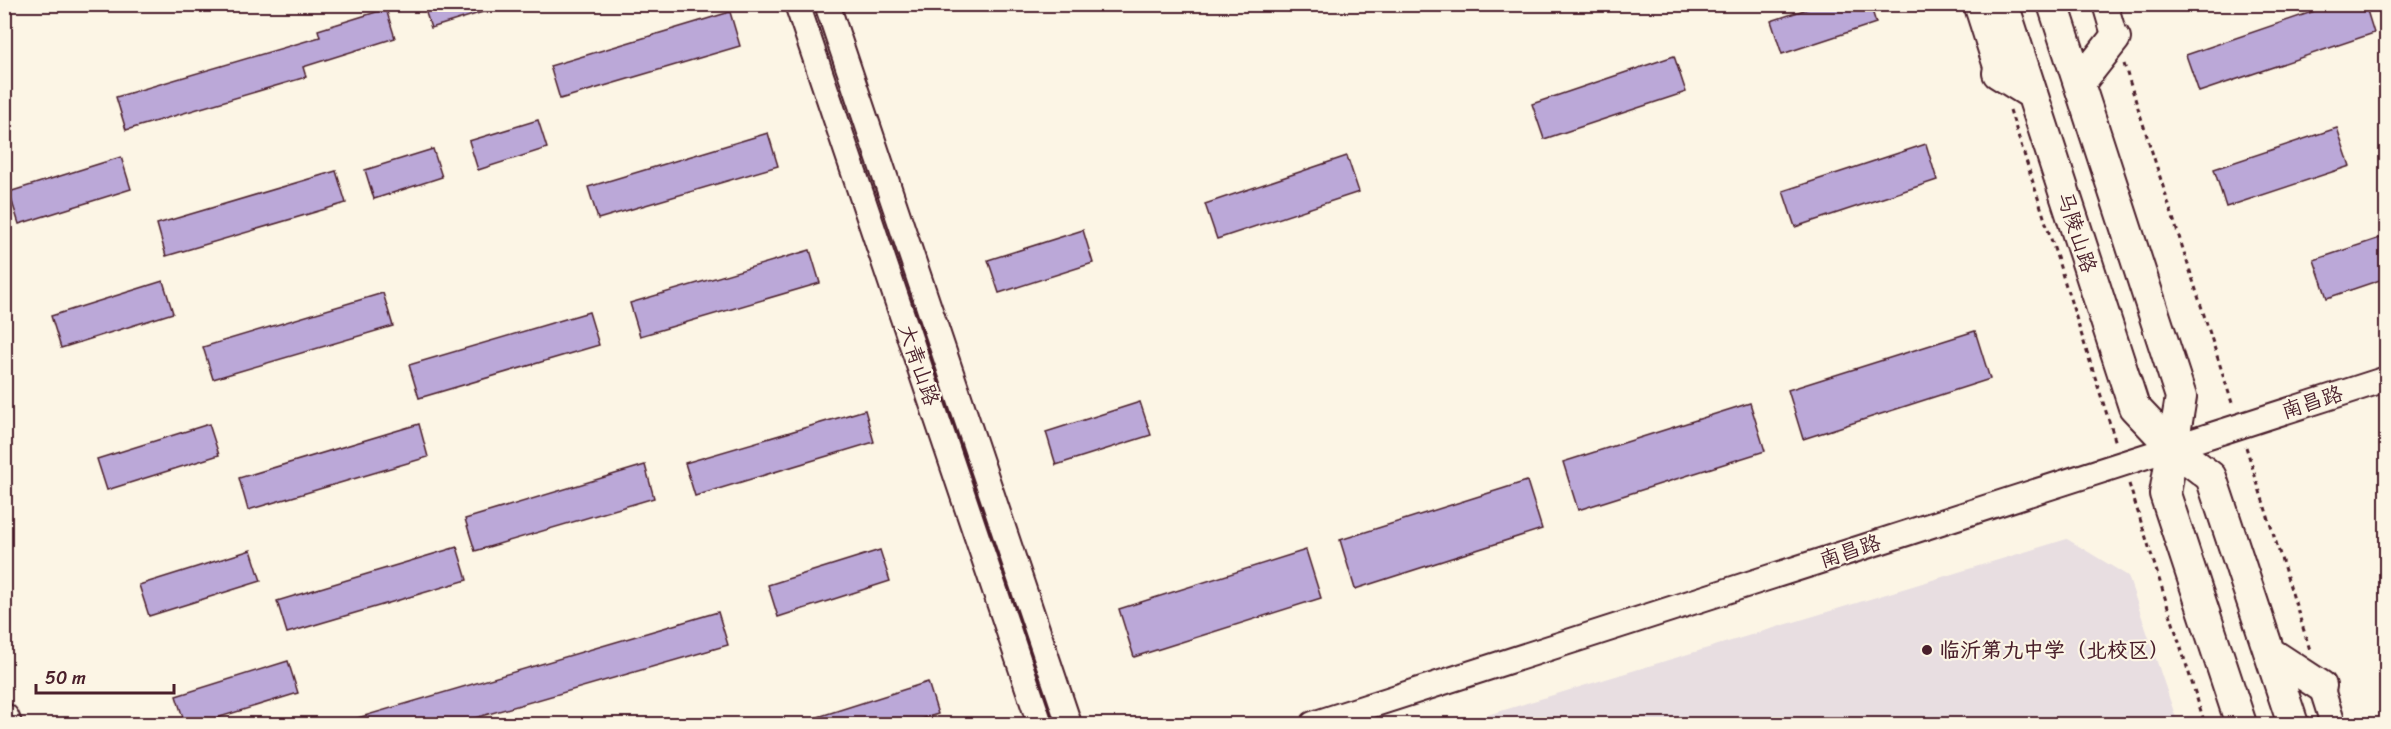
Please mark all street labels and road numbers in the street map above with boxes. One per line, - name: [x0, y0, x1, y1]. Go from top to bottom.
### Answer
- street label: 马陵山路: [2046, 186, 2108, 278]
- street label: 大青山路: [887, 319, 951, 411]
- street label: 南昌路: [2276, 374, 2348, 430]
- street label: 南昌路: [1814, 523, 1886, 579]

